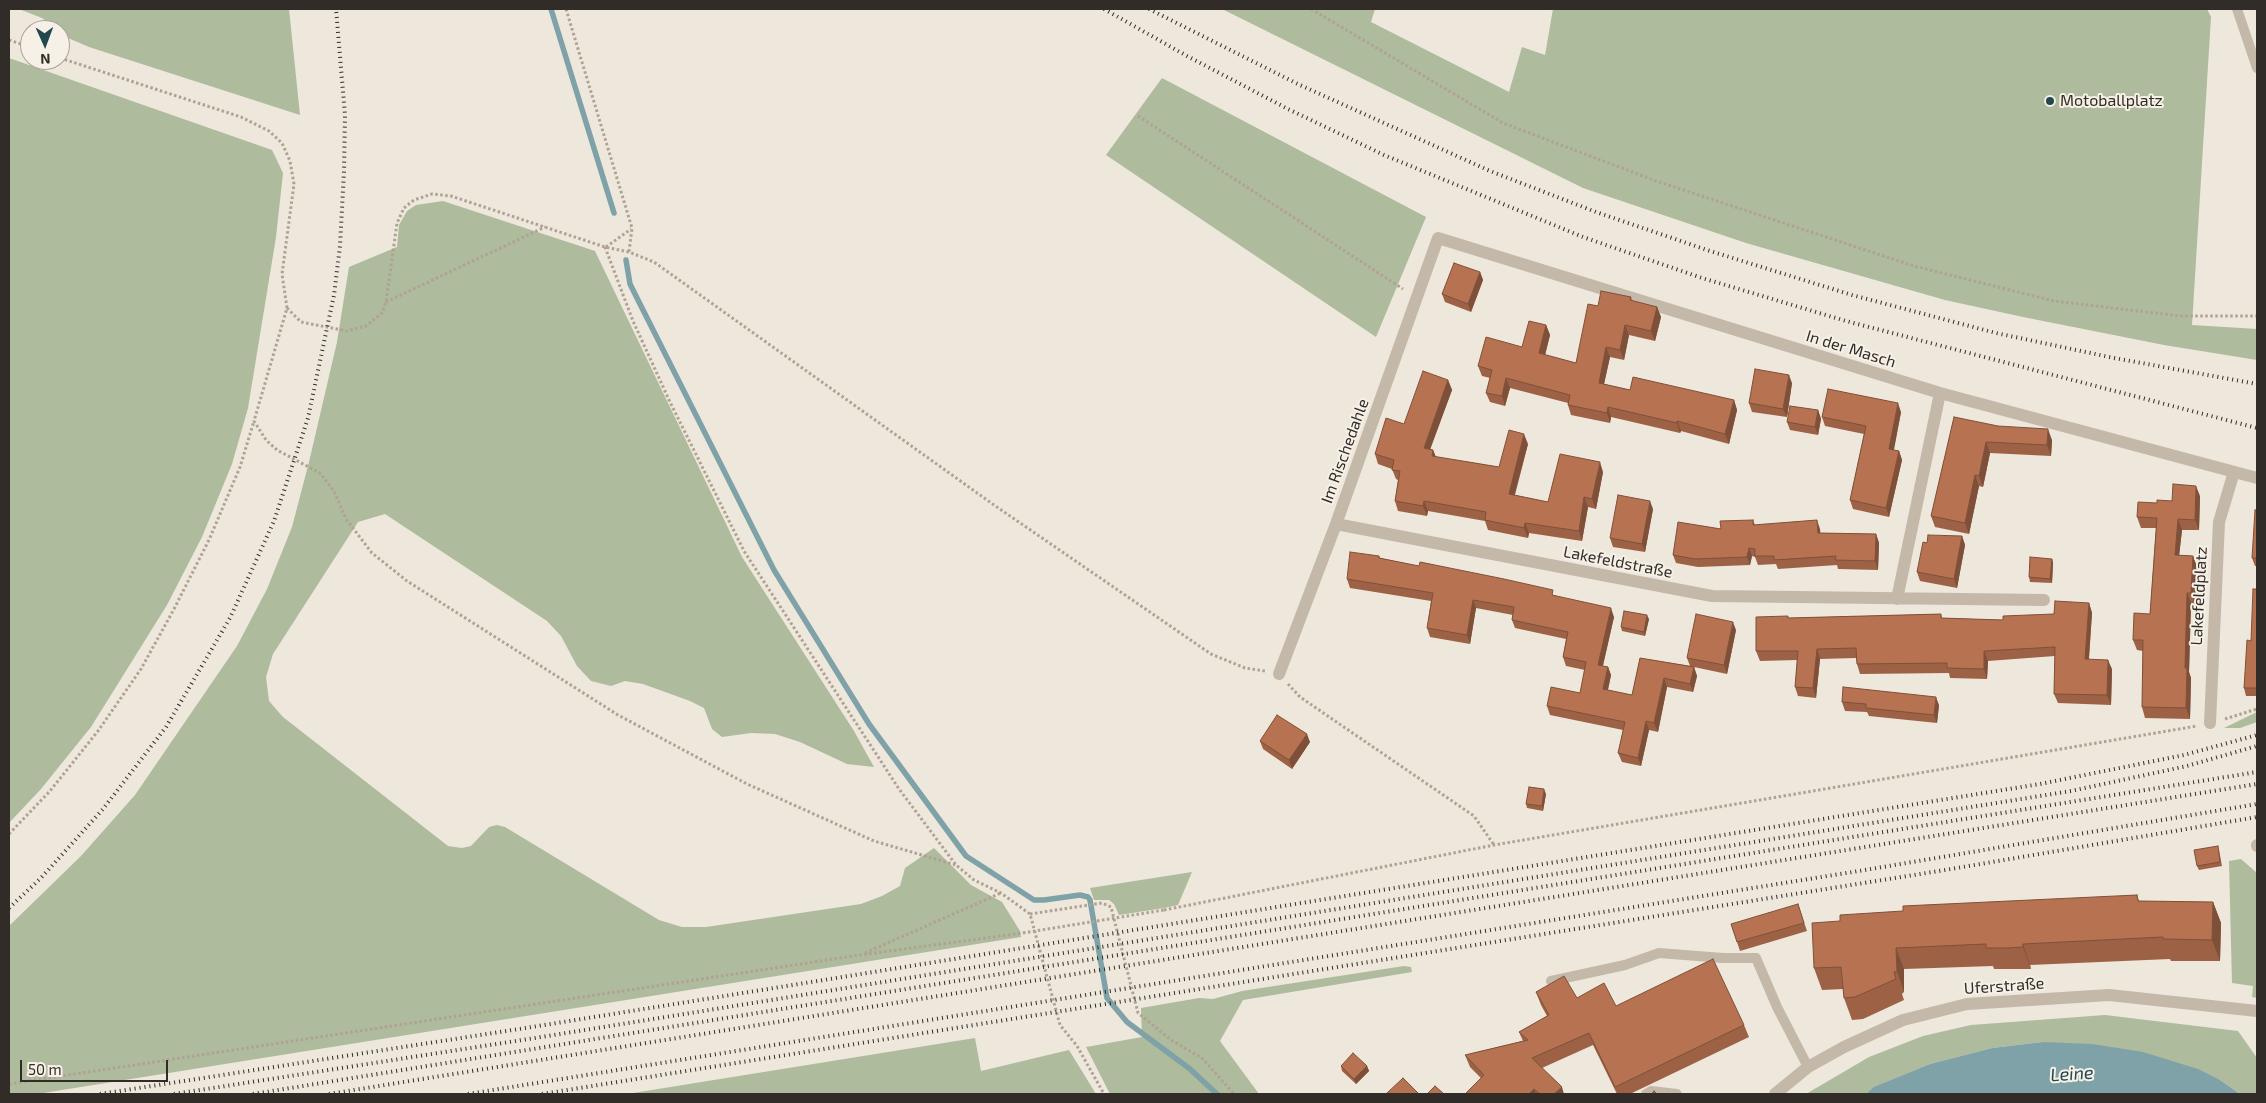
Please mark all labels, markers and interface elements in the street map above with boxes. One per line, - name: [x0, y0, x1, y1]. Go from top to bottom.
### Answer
- north arrow: [20, 20, 70, 70]
- text: N: [40, 51, 51, 68]
- place label: Motoballplatz: [2060, 91, 2163, 111]
- marker: Motoballplatz: [2044, 95, 2056, 107]
- street label: In der Masch: [1804, 326, 1898, 372]
- street label: Im Rischedahle: [1317, 396, 1373, 506]
- street label: Lakefeldstraße: [1562, 542, 1674, 582]
- street label: Lakefeldplatz: [2187, 546, 2211, 646]
- street label: Uferstraße: [1963, 974, 2045, 998]
- scale bar: [22, 1050, 170, 1082]
- text: 50 m: [28, 1060, 62, 1078]
- water label: Leine: [2050, 1062, 2094, 1086]

